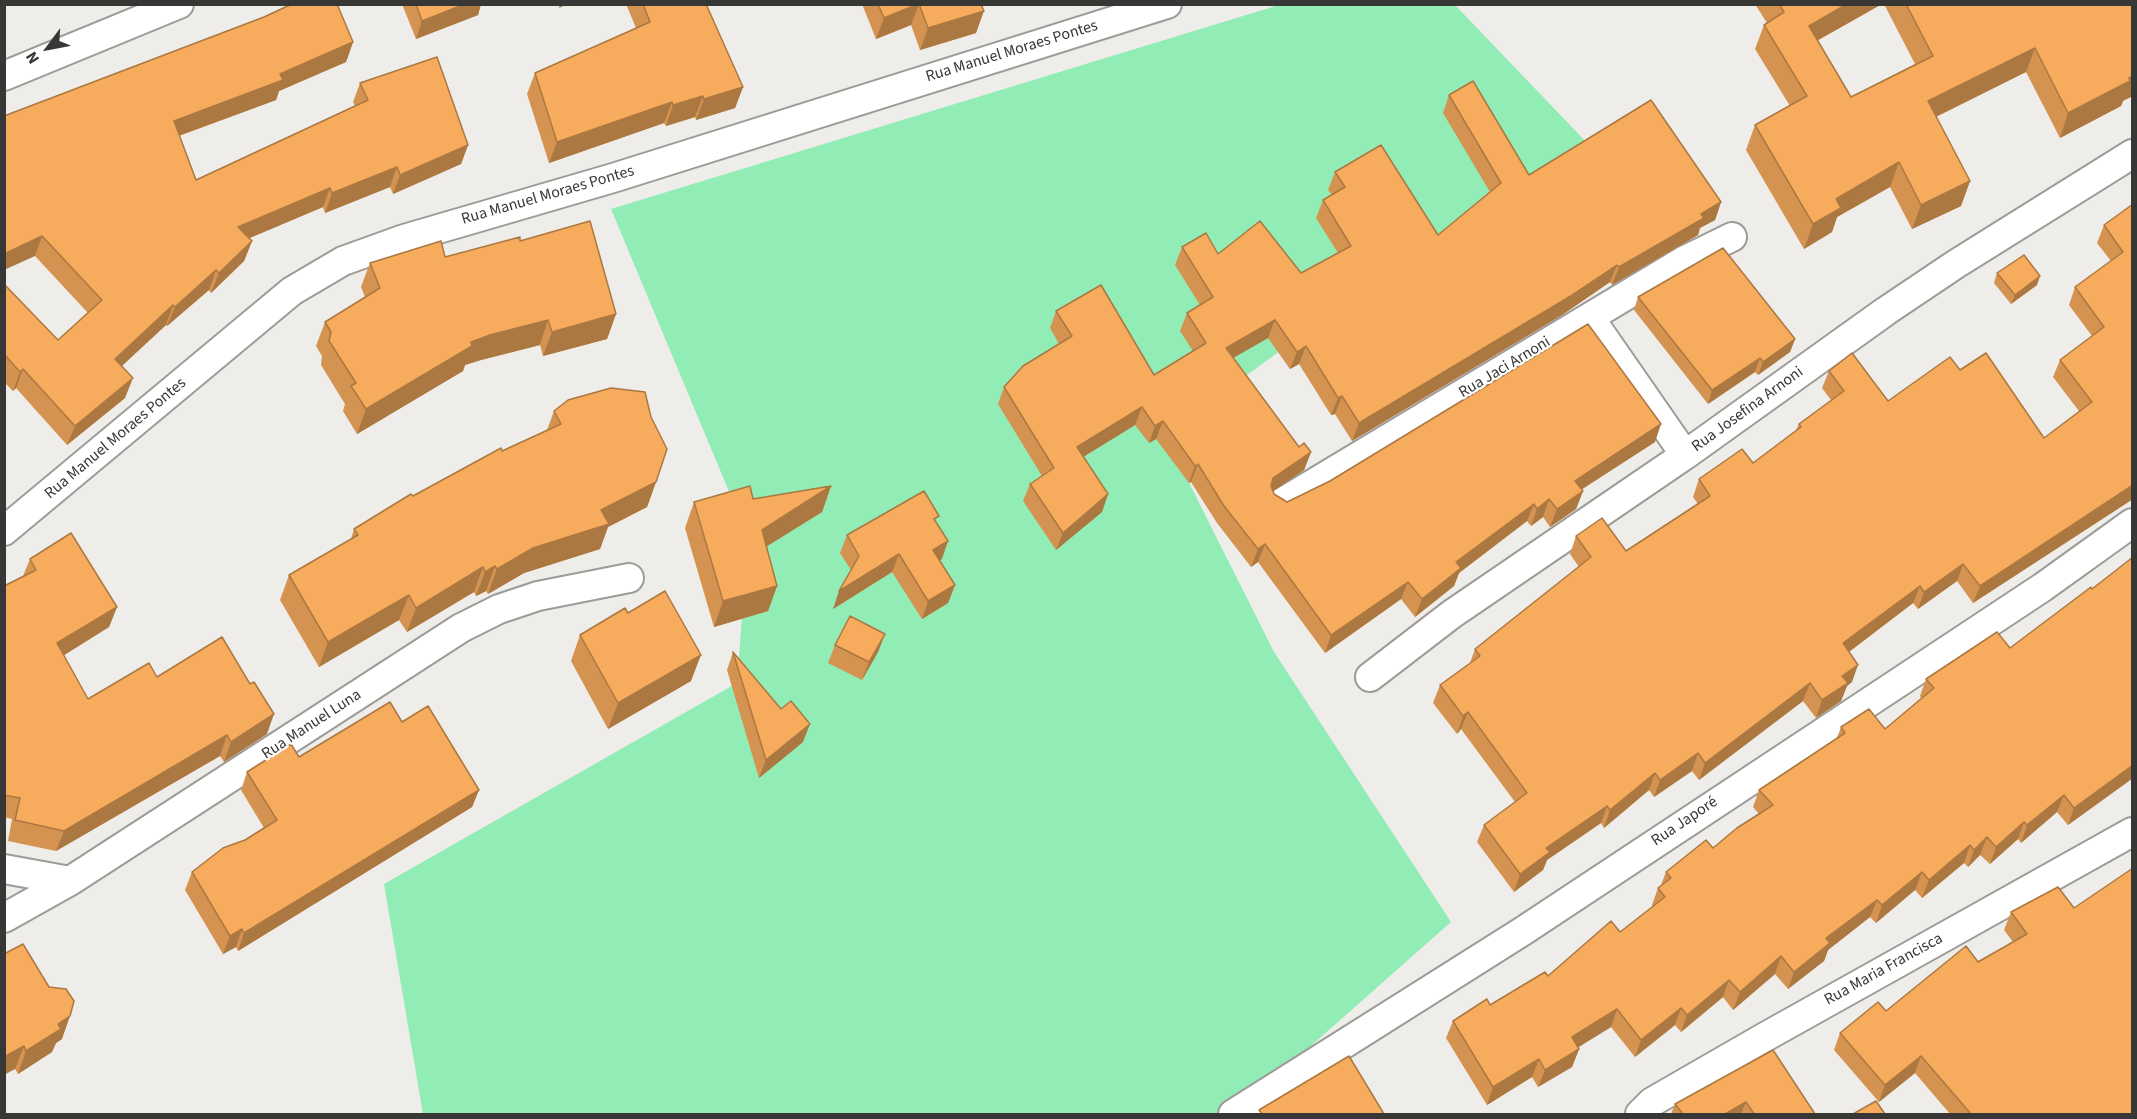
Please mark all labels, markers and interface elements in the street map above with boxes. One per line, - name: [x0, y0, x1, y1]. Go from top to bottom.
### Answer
- street label: Rua Manuel Moraes Pontes: [924, 17, 1100, 87]
- north arrow: [18, 18, 78, 78]
- text: N: [21, 47, 45, 68]
- street label: Rua Manuel Moraes Pontes: [459, 162, 637, 230]
- street label: Rua Jaci Arnoni: [1456, 333, 1554, 403]
- street label: Rua Josefina Arnoni: [1689, 363, 1807, 457]
- street label: Rua Manuel Moraes Pontes: [41, 374, 191, 504]
- street label: Rua Manuel Luna: [259, 686, 365, 764]
- street label: Rua Japoré: [1648, 793, 1722, 851]
- street label: Rua Maria Francisca: [1822, 930, 1946, 1010]

